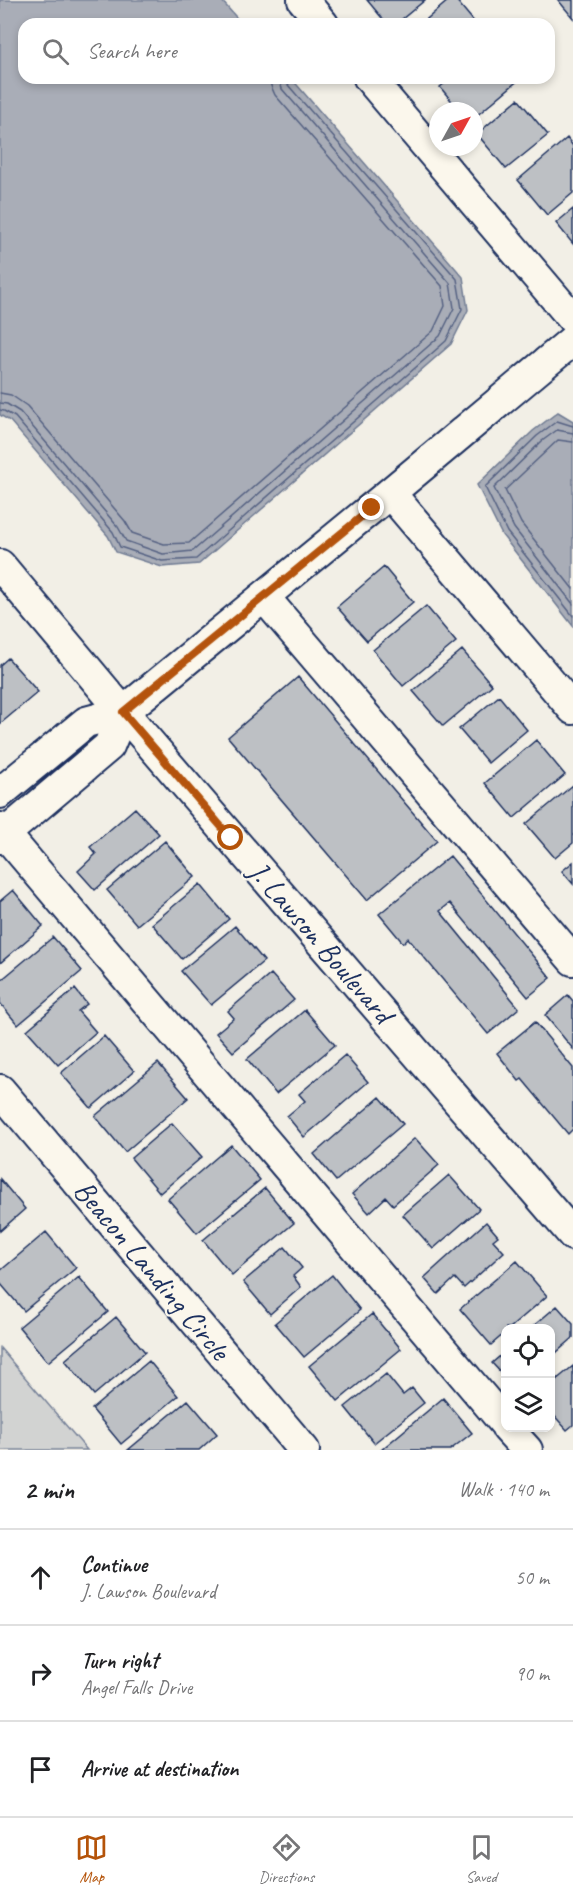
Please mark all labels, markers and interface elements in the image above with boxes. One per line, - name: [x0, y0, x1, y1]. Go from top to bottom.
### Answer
- search box: [18, 18, 555, 84]
- icon: search: [39, 35, 72, 68]
- text: Search here: [87, 37, 177, 65]
- north arrow: [429, 102, 483, 156]
- route end: [358, 494, 384, 520]
- route start: [217, 824, 243, 850]
- street label: J. Lawson Boulevard: [239, 852, 404, 1034]
- street label: Beacon Landing Circle: [66, 1172, 240, 1370]
- map controls: [501, 1324, 555, 1432]
- button: locate: [501, 1324, 555, 1378]
- button: layers: [501, 1378, 555, 1432]
- text: 2 min: [24, 1473, 74, 1506]
- text: Walk · 140 m: [459, 1477, 549, 1502]
- text: Continue: [81, 1551, 147, 1579]
- icon: ahead: [24, 1561, 57, 1594]
- text: 50 m: [515, 1565, 549, 1590]
- text: J. Lawson Boulevard: [81, 1579, 216, 1604]
- text: Turn right: [81, 1647, 158, 1675]
- icon: right: [24, 1657, 57, 1690]
- text: 90 m: [515, 1661, 549, 1686]
- text: Angel Falls Drive: [81, 1675, 192, 1700]
- icon: arrive: [24, 1753, 57, 1786]
- text: Arrive at destination: [81, 1755, 238, 1783]
- tab: Map: [75, 1831, 108, 1887]
- tab: Directions: [259, 1831, 314, 1887]
- tab: Saved: [465, 1831, 498, 1887]

